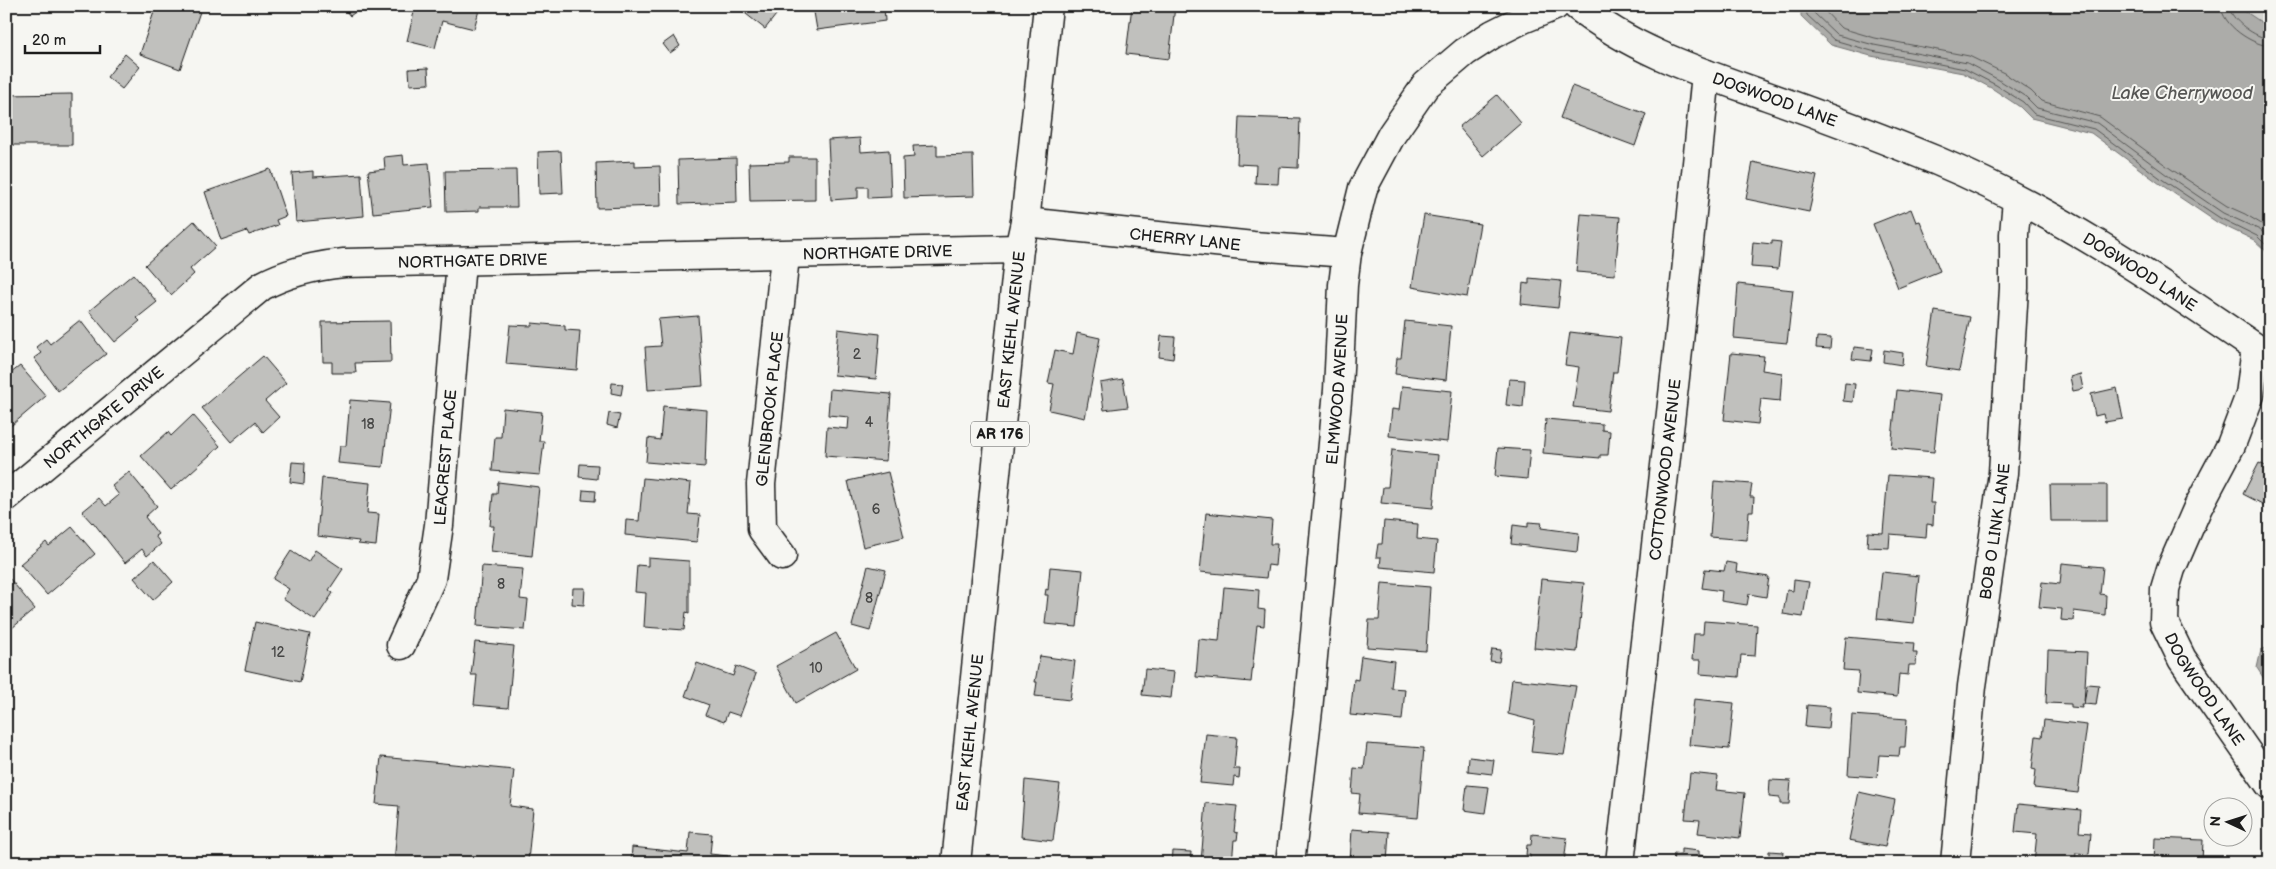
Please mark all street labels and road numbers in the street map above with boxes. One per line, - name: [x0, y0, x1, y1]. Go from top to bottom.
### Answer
- street label: DOGWOOD LANE: [1710, 69, 1840, 132]
- street label: CHERRY LANE: [1128, 225, 1241, 256]
- street label: DOGWOOD LANE: [2079, 230, 2200, 316]
- street label: NORTHGATE DRIVE: [802, 242, 953, 264]
- street label: EAST KIEHL AVENUE: [995, 250, 1030, 409]
- street label: NORTHGATE DRIVE: [397, 251, 548, 273]
- street label: ELMWOOD AVENUE: [1323, 314, 1353, 466]
- street label: GLENBROOK PLACE: [753, 331, 788, 488]
- street label: NORTHGATE DRIVE: [40, 363, 168, 473]
- street label: COTTONWOOD AVENUE: [1646, 378, 1686, 562]
- street label: LEACREST PLACE: [431, 389, 461, 526]
- road number: AR 176: [971, 422, 1029, 446]
- street label: BOB O LINK LANE: [1977, 463, 2015, 601]
- street label: DOGWOOD LANE: [2160, 630, 2248, 750]
- street label: EAST KIEHL AVENUE: [953, 653, 988, 812]

